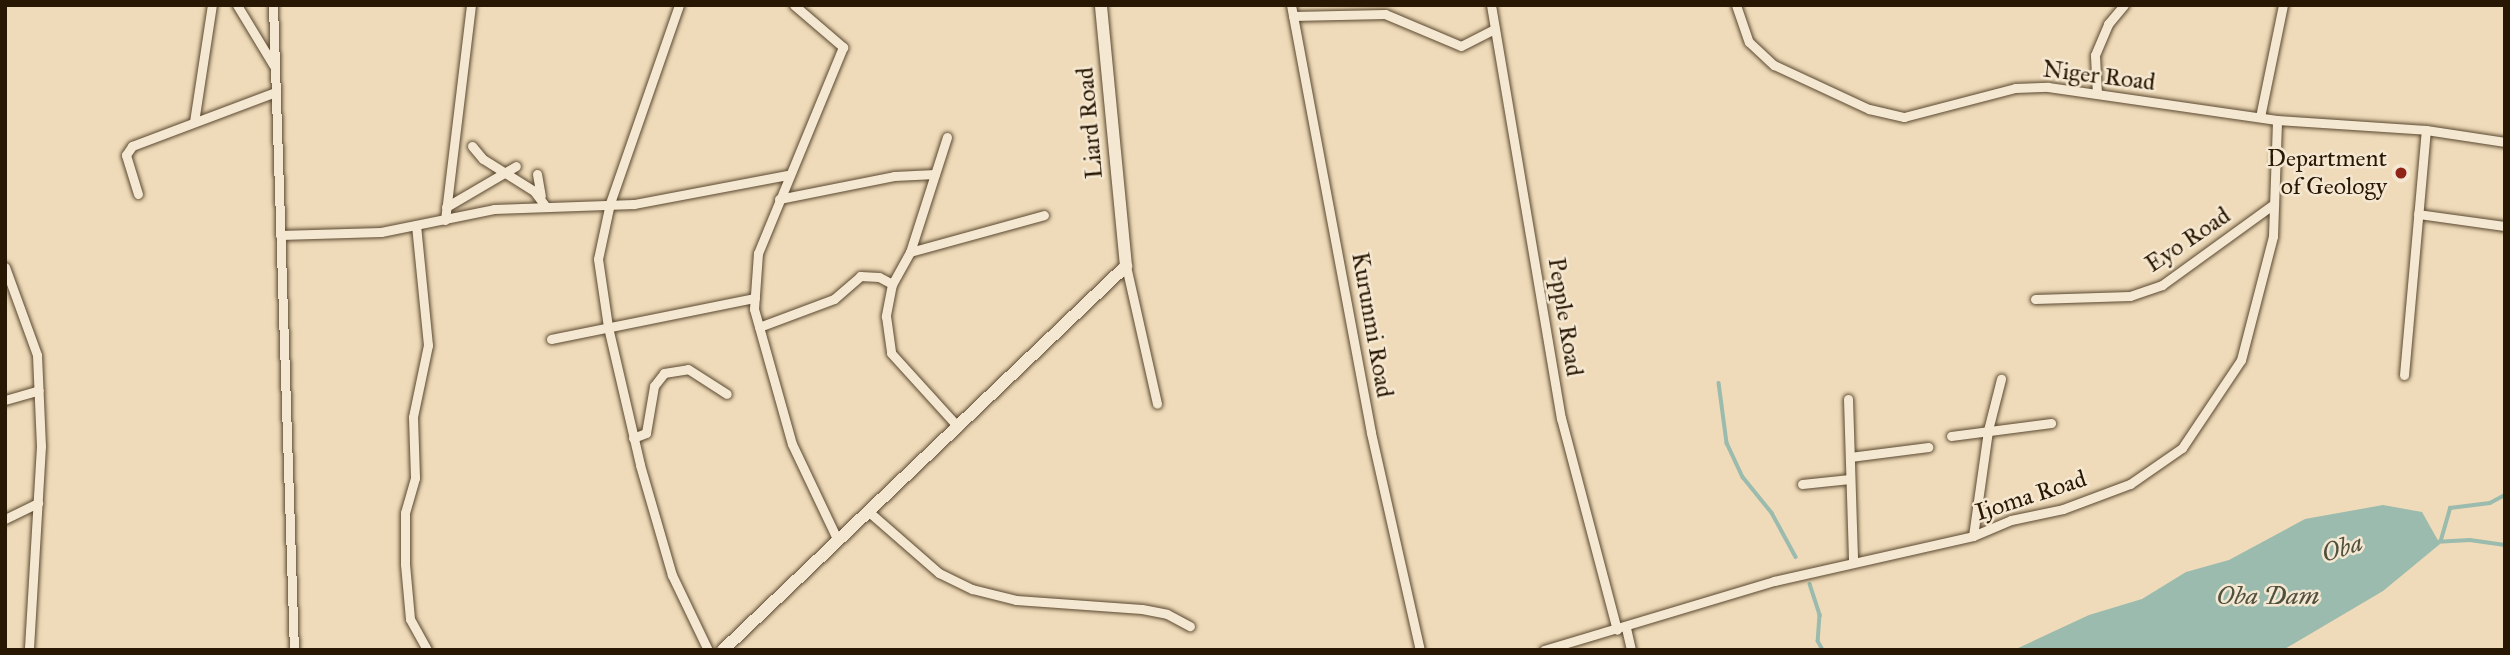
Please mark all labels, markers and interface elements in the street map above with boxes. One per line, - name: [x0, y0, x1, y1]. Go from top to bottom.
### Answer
- street label: Niger Road: [2041, 55, 2157, 97]
- street label: Liard Road: [1071, 66, 1109, 180]
- place label: Department of Geology: [2267, 145, 2387, 201]
- marker: Department of Geology: [2393, 165, 2409, 181]
- street label: Eyo Road: [2140, 201, 2236, 279]
- street label: Kurunmi Road: [1345, 250, 1399, 400]
- street label: Pepple Road: [1541, 256, 1589, 378]
- street label: Ijoma Road: [1972, 465, 2090, 527]
- water label: Oba: [2317, 527, 2367, 569]
- water label: Oba Dam: [2217, 580, 2319, 612]

